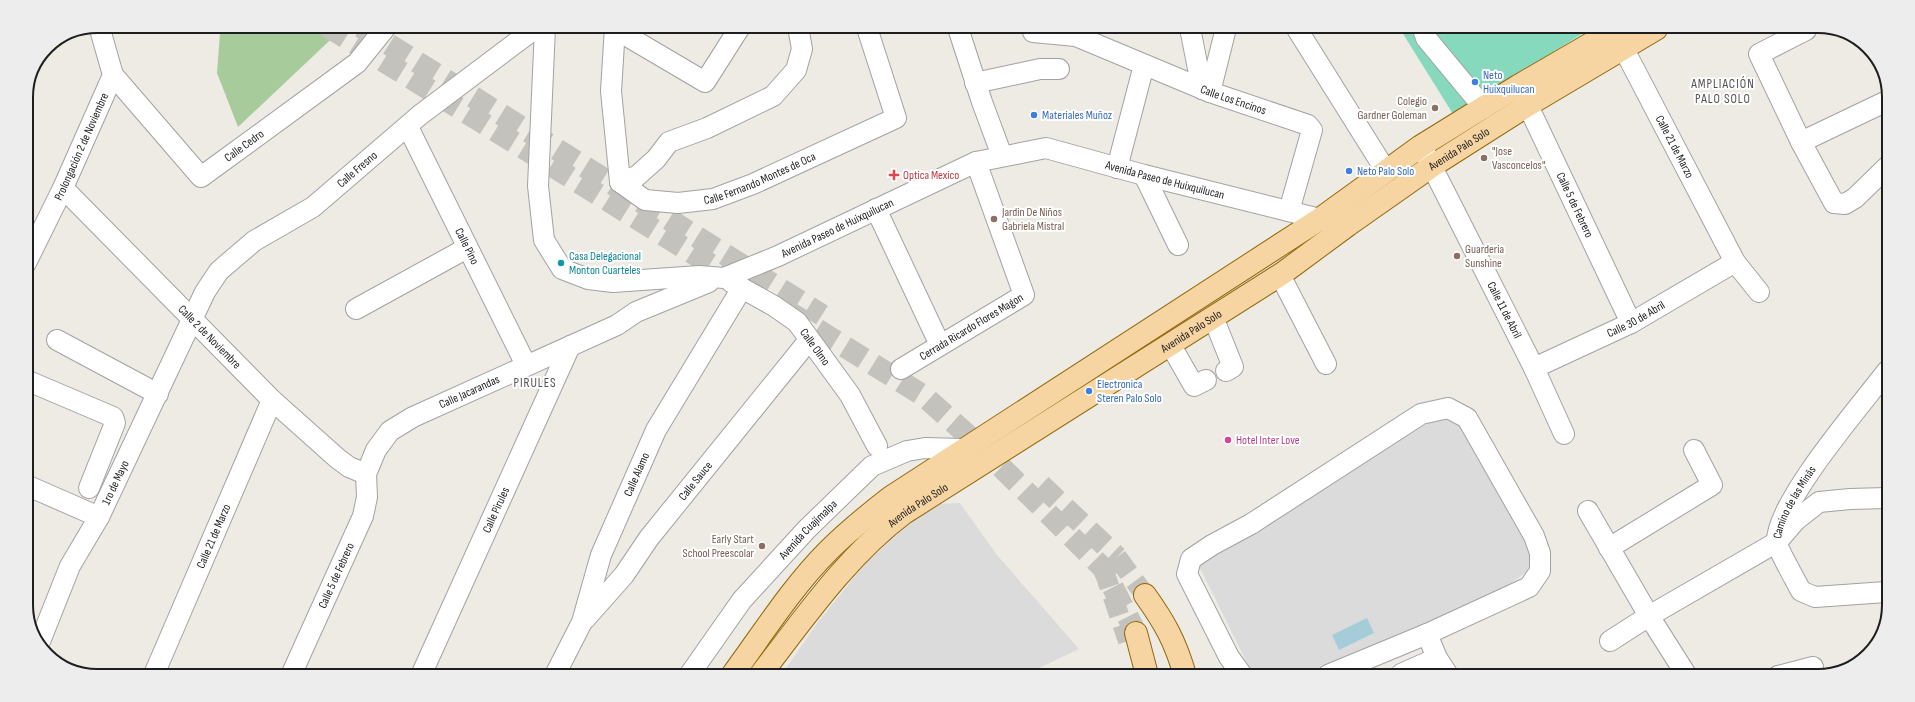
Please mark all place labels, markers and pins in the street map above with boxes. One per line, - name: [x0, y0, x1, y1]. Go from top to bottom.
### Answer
- place label: Neto Huixquilucan: [1483, 68, 1535, 97]
- marker: Neto Huixquilucan: [1470, 77, 1480, 87]
- place label: Colegio Gardner Goleman: [1357, 94, 1427, 123]
- marker: Colegio Gardner Goleman: [1430, 103, 1440, 113]
- place label: Materiales Muñoz: [1042, 108, 1113, 123]
- marker: Materiales Muñoz: [1029, 110, 1039, 120]
- place label: "Jose Vasconcelos": [1492, 144, 1545, 173]
- marker: "Jose Vasconcelos": [1479, 153, 1489, 163]
- place label: Neto Palo Solo: [1357, 164, 1414, 179]
- marker: Neto Palo Solo: [1344, 166, 1354, 176]
- place label: Optica Mexico: [903, 168, 959, 183]
- marker: Optica Mexico: [888, 169, 900, 181]
- place label: Jardin De Niños Gabriela Mistral: [1001, 205, 1064, 234]
- marker: Jardin De Niños Gabriela Mistral: [989, 214, 999, 224]
- place label: Guarderia Sunshine: [1465, 242, 1504, 271]
- place label: Casa Delegacional Monton Cuarteles: [569, 249, 641, 278]
- marker: Guarderia Sunshine: [1452, 251, 1462, 261]
- marker: Casa Delegacional Monton Cuarteles: [556, 258, 566, 268]
- place label: Electronica Steren Palo Solo: [1097, 377, 1162, 406]
- marker: Electronica Steren Palo Solo: [1084, 386, 1094, 396]
- place label: Hotel Inter Love: [1236, 433, 1300, 448]
- marker: Hotel Inter Love: [1223, 435, 1233, 445]
- place label: Early Start School Preescolar: [683, 532, 755, 561]
- marker: Early Start School Preescolar: [757, 541, 767, 551]

